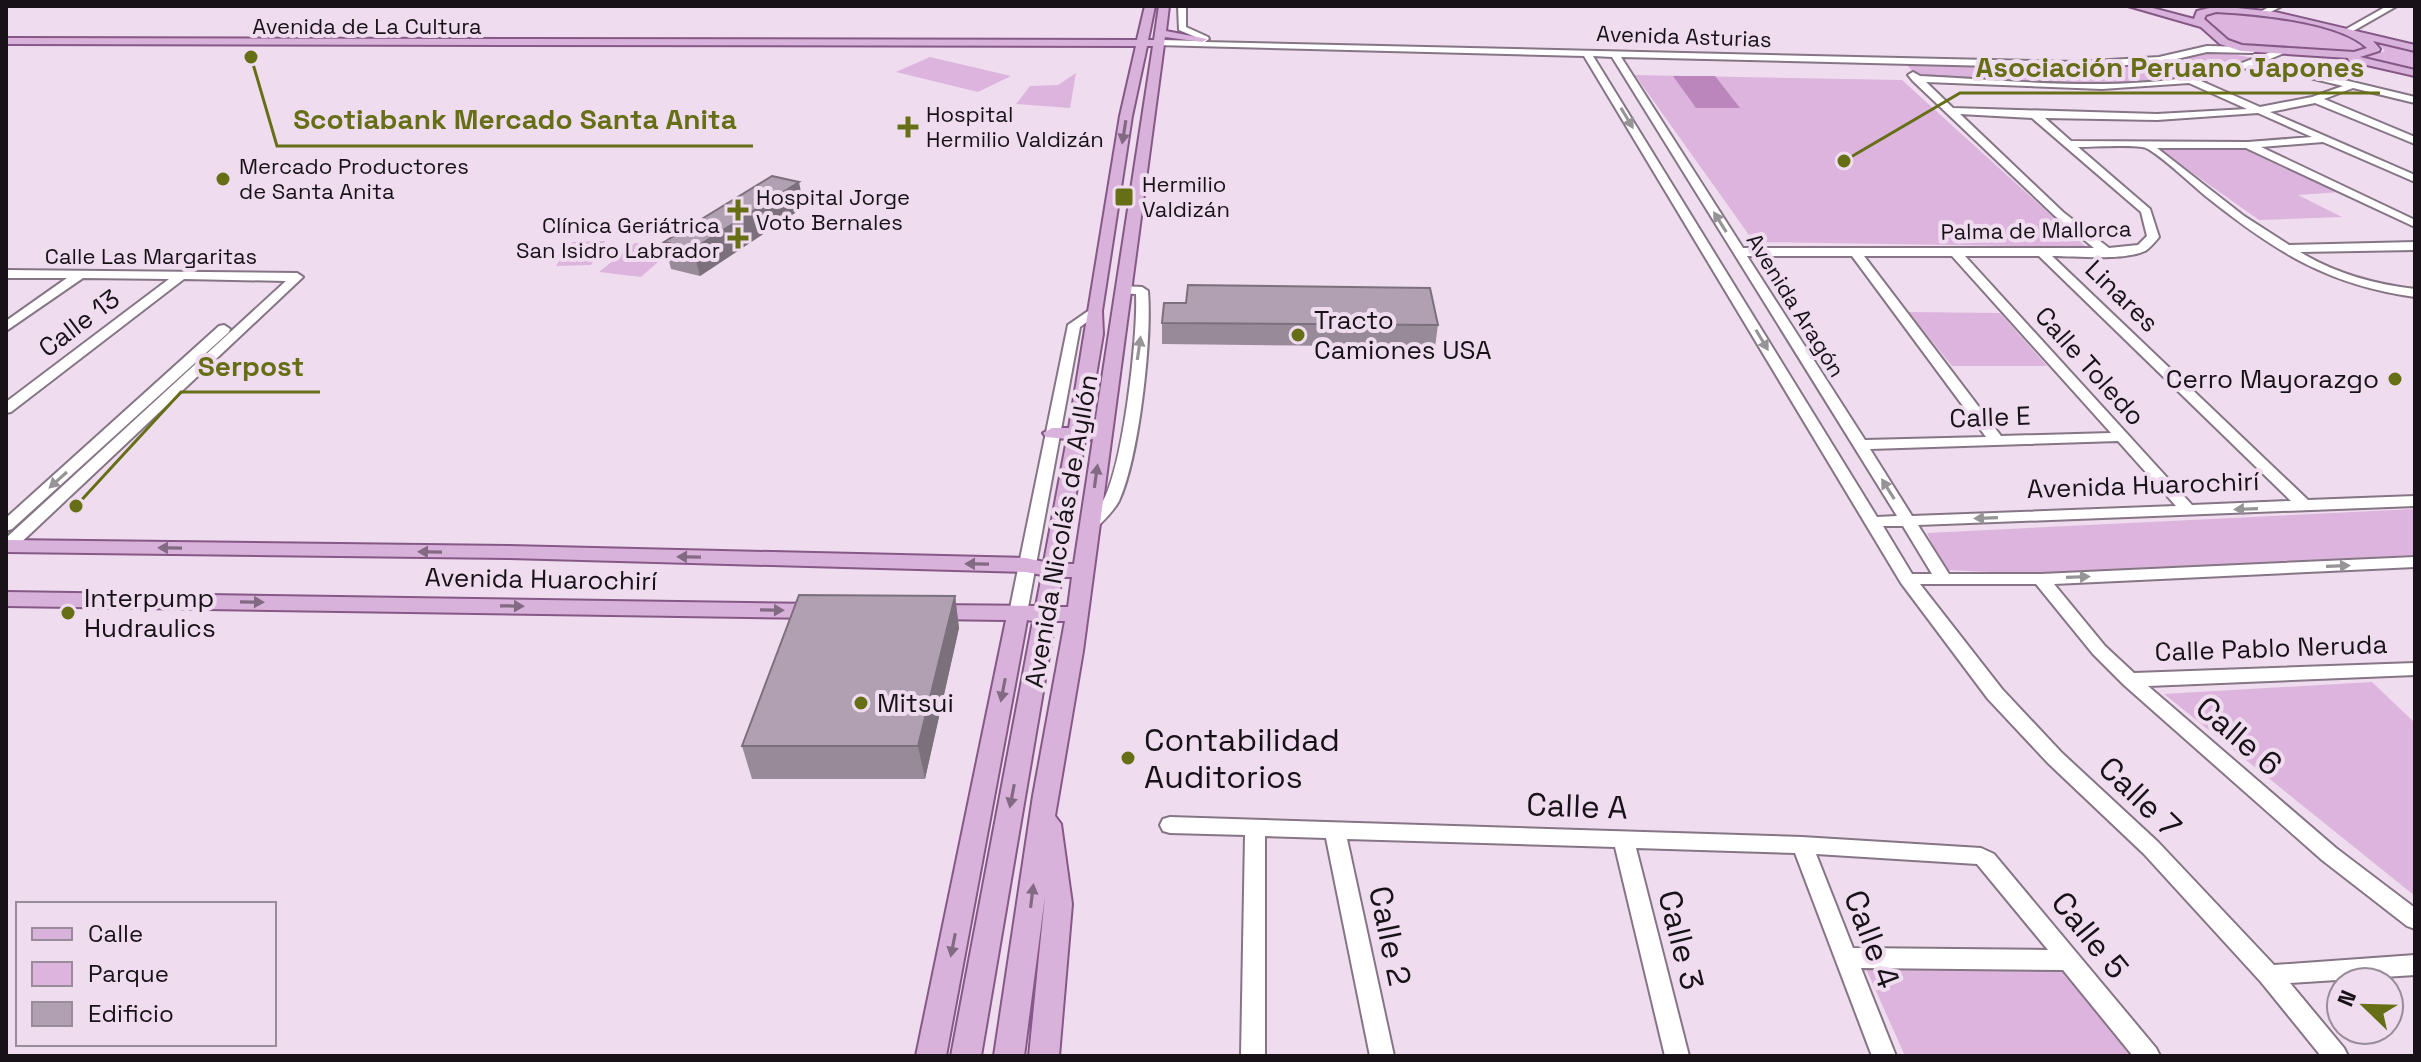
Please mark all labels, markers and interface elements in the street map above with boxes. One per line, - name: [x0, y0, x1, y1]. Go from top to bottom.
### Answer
- street label: Avenida de La Cultura: [252, 12, 482, 40]
- street label: Avenida Asturias: [1596, 19, 1772, 53]
- callout: Asociación Peruano Japones: [1960, 41, 2380, 93]
- text: Asociación Peruano Japones: [1976, 49, 2364, 85]
- callout: Scotiabank Mercado Santa Anita: [277, 94, 753, 146]
- place label: Hospital Hermilio Valdizán: [926, 100, 1104, 153]
- text: Scotiabank Mercado Santa Anita: [293, 101, 737, 137]
- one-way arrow: [1620, 107, 1634, 129]
- marker: Hospital Hermilio Valdizán: [897, 116, 919, 138]
- one-way arrow: [1117, 120, 1129, 145]
- place label: Mercado Productores de Santa Anita: [239, 152, 469, 205]
- marker: Mercado Productores de Santa Anita: [214, 170, 232, 188]
- place label: Hermilio Valdizán: [1142, 170, 1230, 223]
- place label: Hospital Jorge Voto Bernales: [756, 183, 910, 236]
- marker: Hermilio Valdizán: [1113, 186, 1135, 208]
- marker: Hospital Jorge Voto Bernales: [727, 199, 749, 221]
- place label: Clínica Geriátrica San Isidro Labrador: [516, 211, 720, 264]
- one-way arrow: [1712, 211, 1727, 232]
- street label: Palma de Mallorca: [1940, 214, 2132, 246]
- marker: Clínica Geriátrica San Isidro Labrador: [727, 227, 749, 249]
- street label: Avenida Aragón: [1741, 228, 1851, 382]
- street label: Calle Las Margaritas: [45, 242, 257, 270]
- street label: Linares: [2078, 253, 2166, 339]
- street label: Calle 13: [32, 281, 126, 365]
- street label: Calle Toledo: [2027, 299, 2153, 433]
- place label: Tracto Camiones USA: [1314, 303, 1492, 367]
- marker: Tracto Camiones USA: [1289, 326, 1307, 344]
- one-way arrow: [1755, 329, 1769, 351]
- one-way arrow: [1133, 335, 1146, 360]
- callout: Serpost: [181, 340, 320, 392]
- text: Serpost: [198, 348, 304, 384]
- place label: Cerro Mayorazgo: [2166, 362, 2379, 396]
- marker: Cerro Mayorazgo: [2386, 370, 2404, 388]
- street label: Avenida Nicolás de Ayllón: [1017, 372, 1105, 690]
- street label: Calle E: [1949, 399, 2031, 435]
- one-way arrow: [1090, 463, 1103, 488]
- street label: Avenida Huarochirí: [2026, 464, 2261, 506]
- one-way arrow: [48, 470, 67, 488]
- one-way arrow: [1881, 478, 1895, 500]
- one-way arrow: [2233, 503, 2258, 516]
- one-way arrow: [1973, 512, 1998, 525]
- one-way arrow: [157, 542, 182, 555]
- one-way arrow: [417, 545, 442, 558]
- one-way arrow: [676, 550, 701, 563]
- one-way arrow: [964, 558, 989, 570]
- one-way arrow: [2326, 559, 2351, 572]
- street label: Avenida Huarochirí: [424, 560, 658, 598]
- one-way arrow: [2066, 571, 2091, 584]
- place label: Interpump Hudraulics: [84, 581, 216, 645]
- one-way arrow: [240, 596, 265, 609]
- one-way arrow: [500, 600, 525, 612]
- marker: Interpump Hudraulics: [59, 604, 77, 622]
- one-way arrow: [760, 604, 785, 616]
- street label: Calle Pablo Neruda: [2154, 627, 2388, 669]
- one-way arrow: [996, 678, 1009, 703]
- place label: Mitsui: [877, 686, 954, 720]
- street label: Calle 6: [2188, 688, 2290, 784]
- marker: Mitsui: [852, 694, 870, 712]
- place label: Contabilidad Auditorios: [1144, 720, 1340, 797]
- street label: Calle 7: [2090, 748, 2190, 846]
- marker: Contabilidad Auditorios: [1119, 749, 1137, 767]
- one-way arrow: [1005, 784, 1018, 809]
- street label: Calle A: [1526, 784, 1628, 828]
- street label: Calle 2: [1360, 882, 1420, 990]
- one-way arrow: [1026, 883, 1039, 908]
- street label: Calle 5: [2043, 883, 2137, 987]
- street label: Calle 4: [1835, 884, 1909, 994]
- street label: Calle 3: [1649, 886, 1713, 994]
- legend: [16, 902, 276, 1046]
- text: Calle: [88, 918, 143, 949]
- one-way arrow: [946, 933, 958, 958]
- text: Parque: [88, 958, 169, 989]
- north arrow: [2325, 966, 2405, 1046]
- text: N: [2331, 986, 2362, 1010]
- text: Edificio: [88, 998, 174, 1029]

